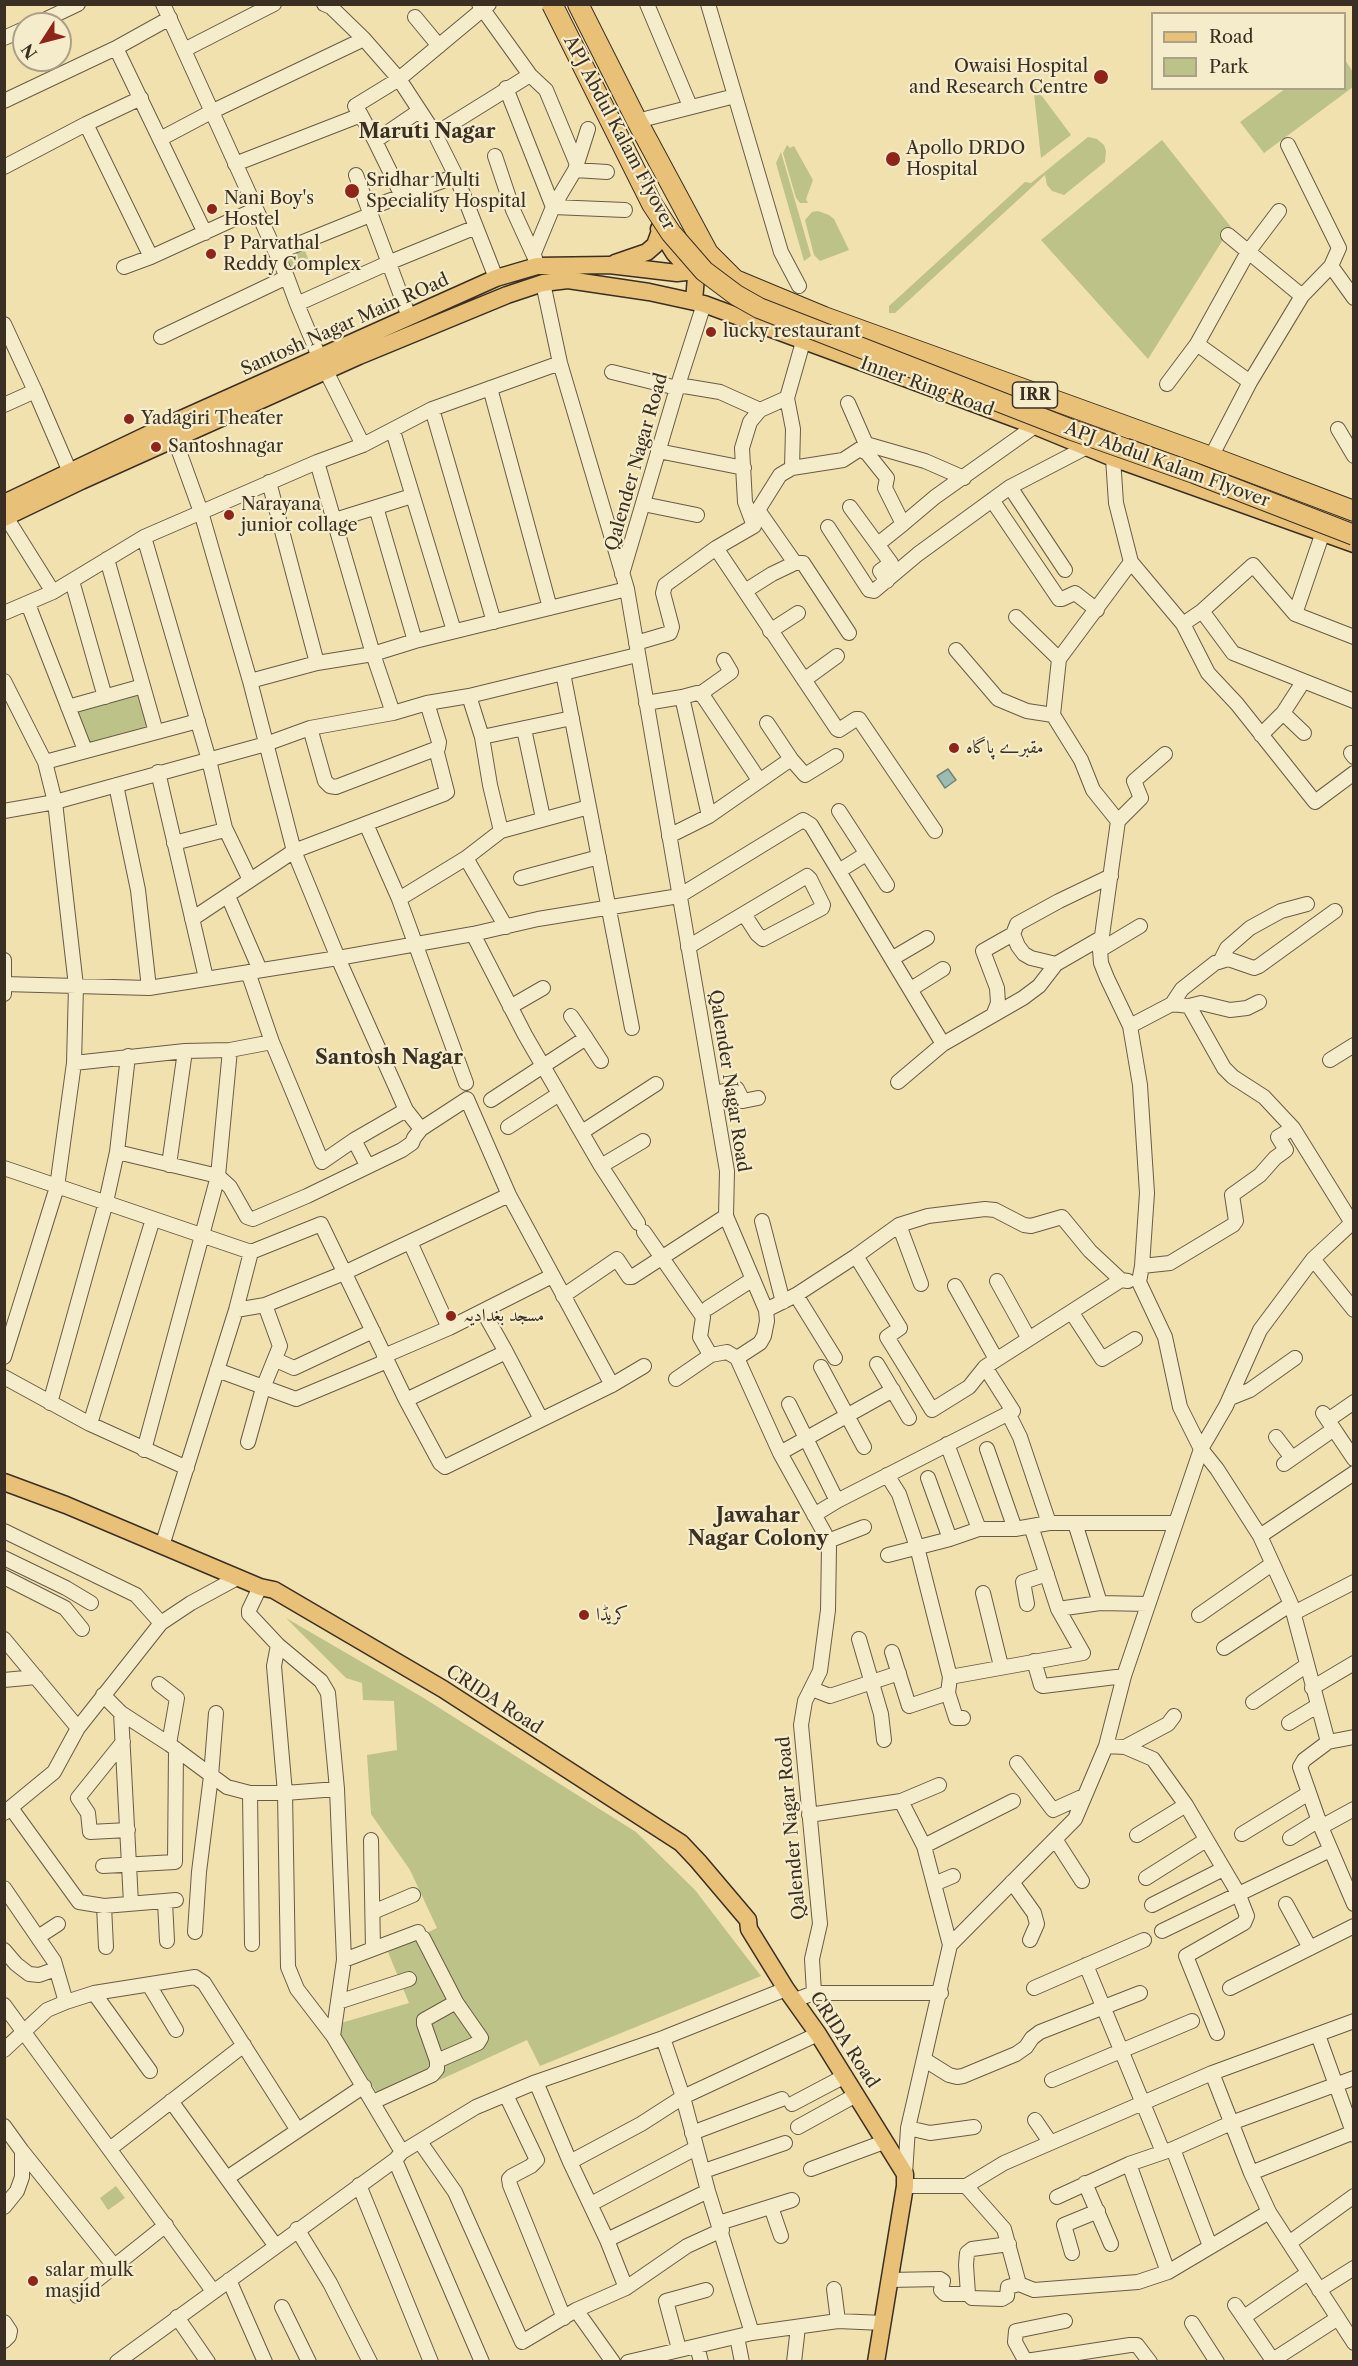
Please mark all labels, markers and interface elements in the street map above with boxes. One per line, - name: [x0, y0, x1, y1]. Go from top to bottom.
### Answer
- north arrow: [12, 12, 72, 72]
- legend: [1151, 12, 1346, 90]
- text: Road: [1209, 26, 1254, 48]
- street label: APJ Abdul Kalam Flyover: [559, 32, 679, 234]
- text: N: [17, 40, 41, 63]
- place label: Owaisi Hospital and Research Centre: [909, 56, 1088, 98]
- text: Park: [1209, 56, 1248, 78]
- marker: Owaisi Hospital and Research Centre: [1092, 68, 1110, 86]
- district label: Maruti Nagar: [358, 120, 496, 144]
- place label: Apollo DRDO Hospital: [906, 138, 1025, 180]
- marker: Apollo DRDO Hospital: [884, 150, 902, 168]
- place label: Sridhar Multi Speciality Hospital: [366, 170, 526, 213]
- marker: Sridhar Multi Speciality Hospital: [343, 182, 361, 200]
- place label: Nani Boy's Hostel: [224, 188, 314, 230]
- marker: Nani Boy's Hostel: [205, 202, 219, 216]
- place label: P Parvathal Reddy Complex: [223, 233, 361, 276]
- marker: P Parvathal Reddy Complex: [204, 247, 218, 261]
- street label: Santosh Nagar Main ROad: [238, 269, 452, 381]
- place label: lucky restaurant: [723, 321, 861, 343]
- marker: lucky restaurant: [704, 325, 718, 339]
- street label: Inner Ring Road: [857, 353, 997, 421]
- street label: Qalender Nagar Road: [601, 370, 673, 554]
- road number: IRR: [1012, 382, 1058, 408]
- place label: Yadagiri Theater: [141, 408, 283, 430]
- marker: Yadagiri Theater: [122, 412, 136, 426]
- street label: APJ Abdul Kalam Flyover: [1062, 418, 1272, 512]
- place label: Santoshnagar: [168, 436, 283, 458]
- marker: Santoshnagar: [149, 440, 163, 454]
- place label: Narayana junior collage: [241, 494, 358, 536]
- marker: Narayana junior collage: [222, 508, 236, 522]
- place label: مقبرے پاگاہ: [966, 737, 1043, 759]
- marker: مقبرے پاگاہ: [947, 741, 961, 755]
- street label: Qalender Nagar Road: [704, 988, 754, 1174]
- district label: Santosh Nagar: [315, 1046, 463, 1070]
- place label: مسجد بغدادیہ: [463, 1305, 544, 1327]
- marker: مسجد بغدادیہ: [444, 1309, 458, 1323]
- district label: Jawahar Nagar Colony: [688, 1504, 828, 1551]
- place label: کریڈا: [596, 1604, 628, 1626]
- marker: کریڈا: [577, 1608, 591, 1622]
- street label: CRIDA Road: [442, 1661, 546, 1739]
- street label: Qalender Nagar Road: [773, 1735, 811, 1921]
- street label: CRIDA Road: [805, 1988, 883, 2092]
- place label: salar mulk masjid: [45, 2260, 133, 2302]
- marker: salar mulk masjid: [26, 2274, 40, 2288]

